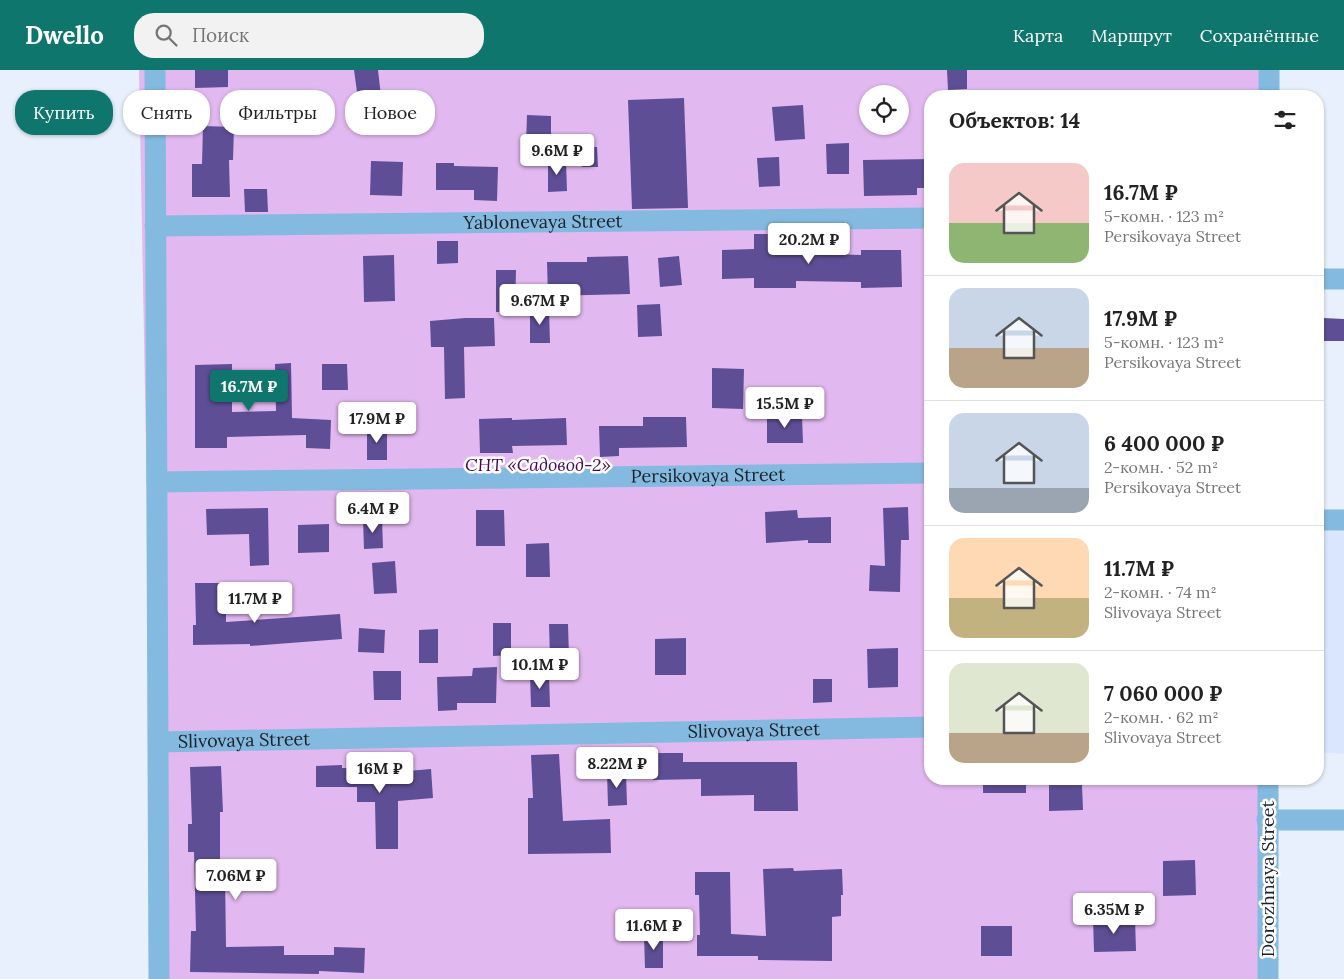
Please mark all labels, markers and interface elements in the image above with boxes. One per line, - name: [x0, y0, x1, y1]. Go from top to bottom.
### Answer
- search box: [134, 13, 484, 58]
- text: Dwello: [25, 20, 104, 51]
- icon: search: [152, 21, 180, 49]
- text: Поиск: [192, 23, 249, 47]
- text: Карта: [1013, 24, 1063, 47]
- text: Маршрут: [1091, 24, 1172, 47]
- text: Сохранённые: [1200, 24, 1319, 47]
- map controls: [859, 85, 909, 135]
- button: locate: [859, 85, 909, 135]
- chip: Купить: [15, 90, 113, 135]
- chip: Снять: [123, 90, 210, 135]
- chip: Фильтры: [220, 90, 335, 135]
- chip: Новое: [345, 90, 435, 135]
- icon: filters: [1271, 106, 1299, 134]
- text: Объектов: 14: [949, 107, 1080, 134]
- pin: 9.6M ₽: [516, 134, 598, 176]
- text: 9.6M ₽: [531, 140, 583, 160]
- text: 16.7M ₽: [1104, 179, 1178, 206]
- icon: home: [989, 183, 1049, 243]
- text: 5-комн. · 123 m²: [1104, 206, 1224, 226]
- street label: Yablonevaya Street: [462, 209, 623, 234]
- pin: 20.2M ₽: [763, 222, 855, 265]
- text: Persikovaya Street: [1104, 226, 1241, 246]
- text: 20.2M ₽: [779, 229, 839, 249]
- pin: 9.67M ₽: [494, 284, 586, 326]
- text: 9.67M ₽: [510, 290, 570, 310]
- text: 17.9M ₽: [1104, 305, 1177, 332]
- icon: home: [989, 308, 1049, 368]
- text: 5-комн. · 123 m²: [1104, 332, 1224, 352]
- text: Persikovaya Street: [1104, 352, 1241, 372]
- pin: 16.7M ₽: [203, 370, 295, 412]
- text: 16.7M ₽: [221, 376, 277, 396]
- pin: 15.5M ₽: [739, 386, 831, 429]
- text: 15.5M ₽: [756, 393, 814, 413]
- pin: 17.9M ₽: [331, 402, 423, 444]
- text: 17.9M ₽: [349, 408, 405, 428]
- text: 6 400 000 ₽: [1104, 430, 1224, 457]
- icon: home: [989, 433, 1049, 493]
- park label: СНТ «Садовод-2»: [465, 453, 611, 476]
- text: 2-комн. · 52 m²: [1104, 457, 1218, 477]
- street label: Persikovaya Street: [631, 463, 785, 487]
- text: Persikovaya Street: [1104, 477, 1241, 497]
- pin: 6.4M ₽: [332, 492, 414, 534]
- text: 6.4M ₽: [347, 498, 399, 518]
- text: 11.7M ₽: [1104, 555, 1174, 582]
- icon: home: [989, 558, 1049, 618]
- pin: 11.7M ₽: [209, 582, 301, 624]
- text: 2-комн. · 74 m²: [1104, 582, 1217, 602]
- text: 11.7M ₽: [228, 588, 282, 608]
- text: Slivovaya Street: [1104, 602, 1222, 622]
- pin: 10.1M ₽: [494, 648, 586, 690]
- text: 10.1M ₽: [512, 654, 568, 674]
- text: 7 060 000 ₽: [1104, 680, 1222, 707]
- icon: home: [989, 683, 1049, 743]
- text: 2-комн. · 62 m²: [1104, 707, 1219, 727]
- street label: Slivovaya Street: [688, 717, 820, 743]
- street label: Slivovaya Street: [178, 727, 310, 753]
- text: Slivovaya Street: [1104, 727, 1222, 747]
- pin: 8.22M ₽: [571, 746, 663, 789]
- pin: 16M ₽: [345, 752, 415, 794]
- text: 8.22M ₽: [587, 753, 647, 773]
- text: 16M ₽: [357, 758, 403, 778]
- street label: Dorozhnaya Street: [1256, 801, 1279, 957]
- pin: 7.06M ₽: [190, 858, 282, 901]
- text: 7.06M ₽: [206, 865, 266, 885]
- pin: 6.35M ₽: [1068, 892, 1160, 935]
- text: 6.35M ₽: [1084, 899, 1144, 919]
- pin: 11.6M ₽: [608, 908, 700, 951]
- text: 11.6M ₽: [626, 915, 682, 935]

